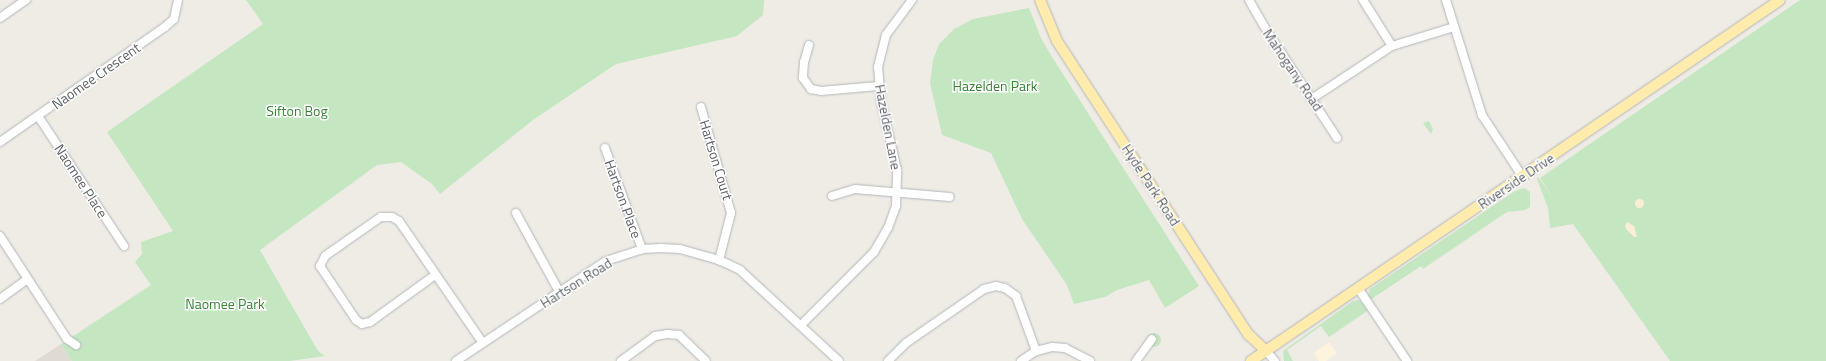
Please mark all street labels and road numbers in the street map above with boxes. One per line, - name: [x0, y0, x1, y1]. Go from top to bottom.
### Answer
- street label: Mahogany Road: [1259, 26, 1327, 114]
- street label: Naomee Crescent: [49, 39, 143, 113]
- street label: Hazelden Lane: [872, 83, 904, 171]
- street label: Hartson Court: [696, 118, 736, 202]
- street label: Naomee Place: [51, 141, 111, 221]
- street label: Hyde Park Road: [1118, 141, 1184, 229]
- street label: Riverside Drive: [1475, 149, 1557, 213]
- street label: Hartson Place: [601, 157, 645, 241]
- street label: Hartson Road: [537, 254, 615, 312]

